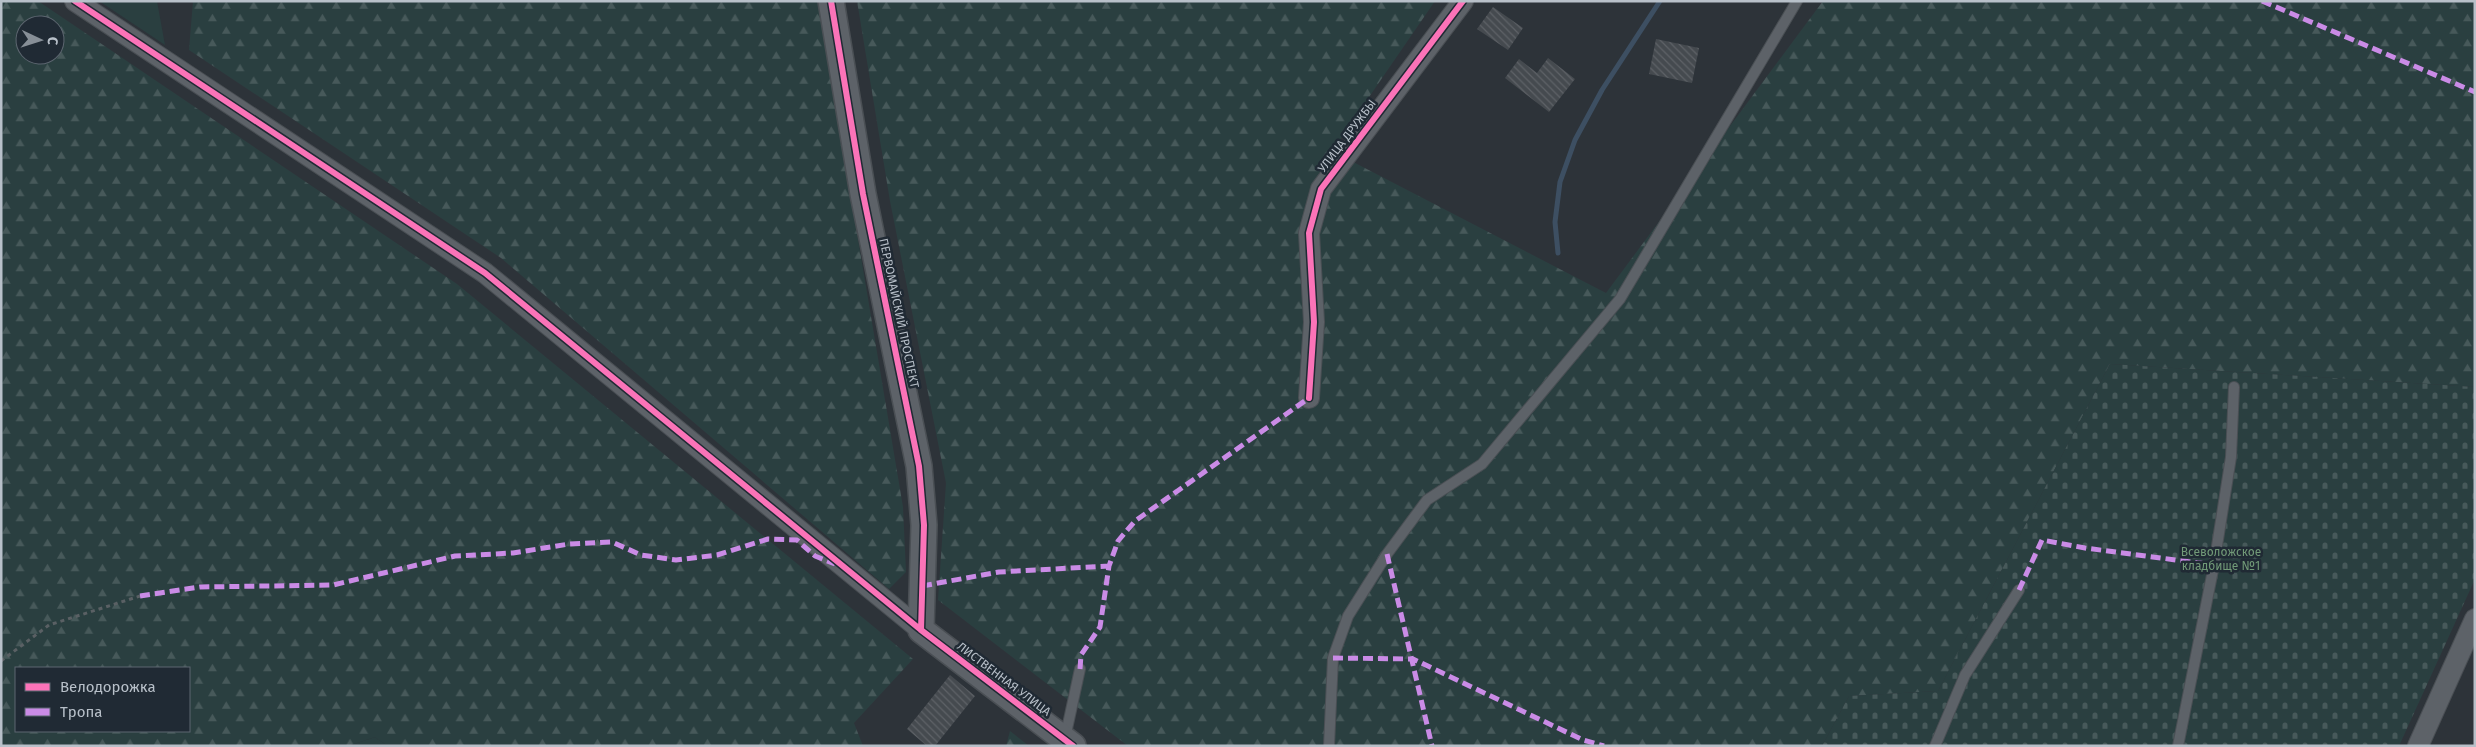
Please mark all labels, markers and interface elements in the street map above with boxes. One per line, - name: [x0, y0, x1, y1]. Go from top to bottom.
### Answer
- north arrow: [15, 15, 65, 65]
- text: С: [44, 36, 61, 45]
- street label: УЛИЦА ДРУЖБЫ: [1315, 97, 1379, 175]
- street label: ПЕРВОМАЙСКИЙ ПРОСПЕКТ: [876, 237, 923, 390]
- park label: Всеволожское кладбище №1: [2181, 545, 2261, 573]
- street label: ЛИСТВЕННАЯ УЛИЦА: [954, 639, 1054, 719]
- legend: [15, 667, 190, 732]
- text: Велодорожка: [60, 678, 156, 696]
- text: Тропа: [60, 703, 102, 721]

